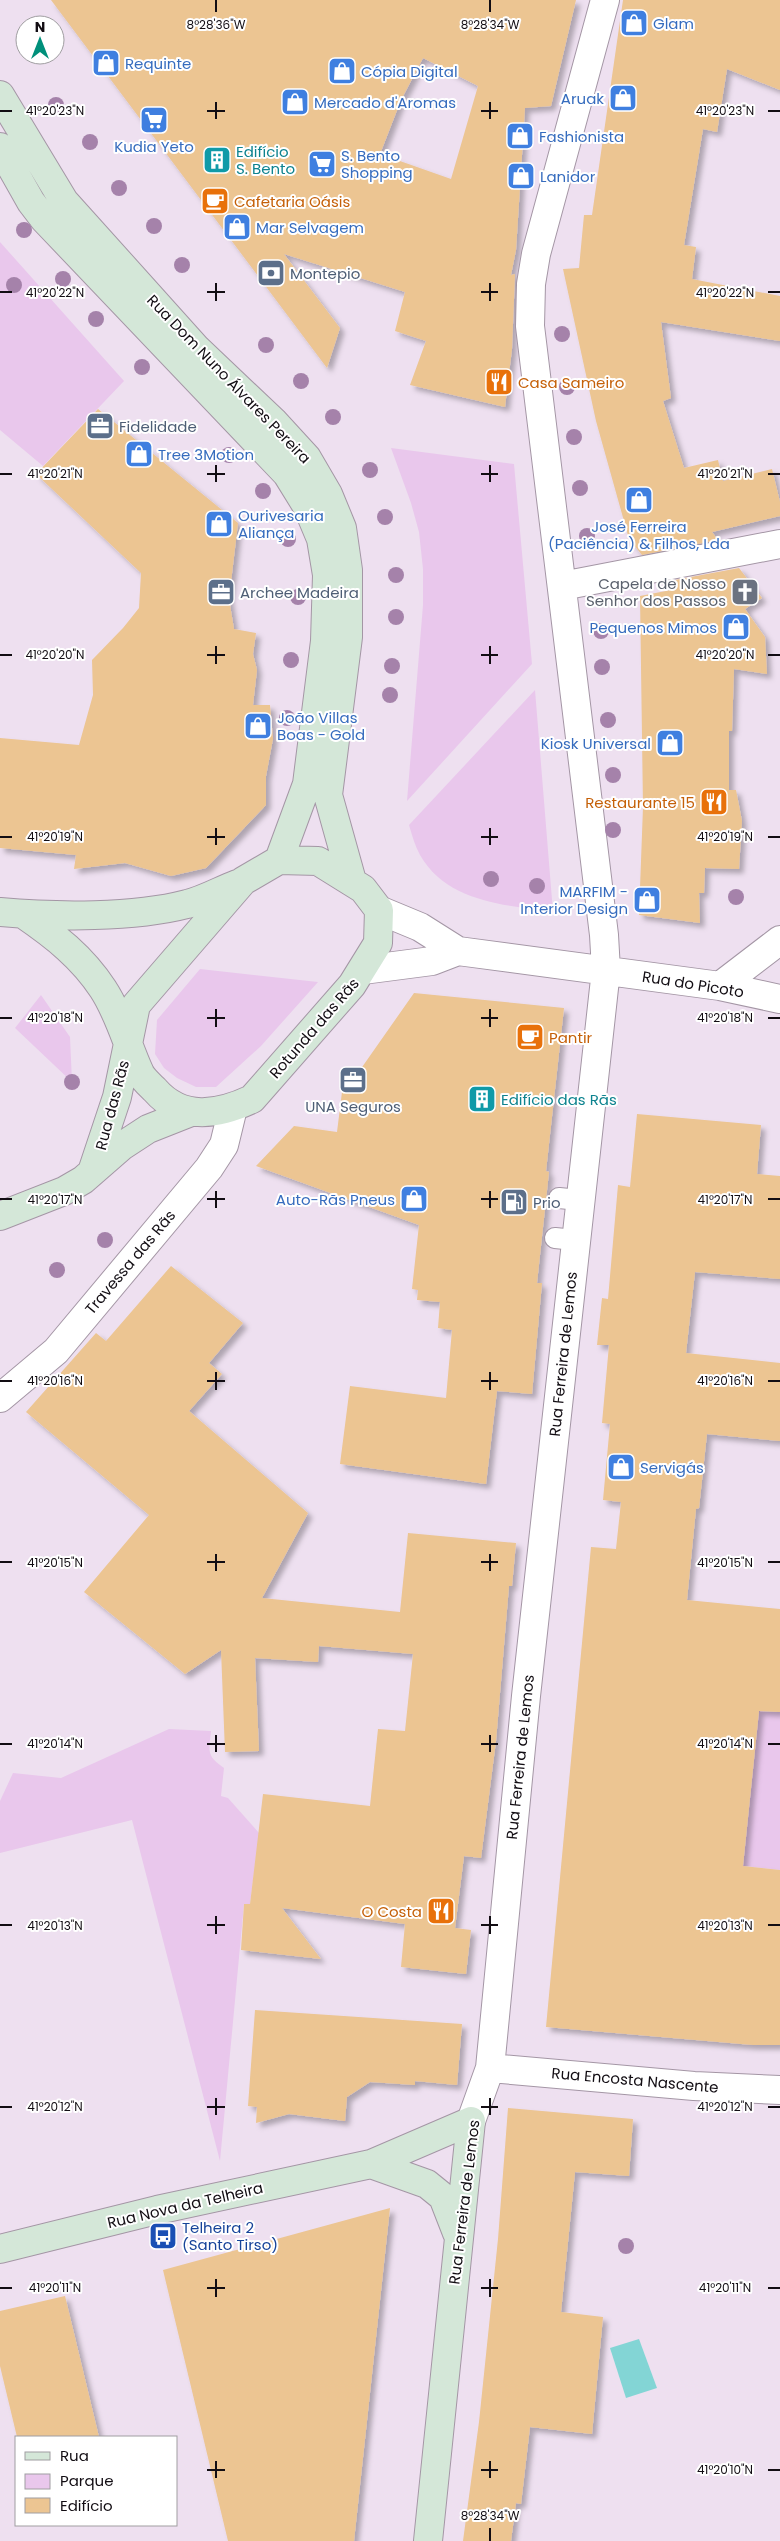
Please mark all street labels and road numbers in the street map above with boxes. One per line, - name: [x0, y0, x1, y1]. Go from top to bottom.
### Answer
- street label: Rua Dom Nuno Álvares Pereira: [143, 290, 315, 468]
- street label: Rua do Picoto: [641, 966, 745, 1002]
- street label: Rotunda das Rãs: [264, 973, 364, 1083]
- street label: Rua das Rãs: [90, 1058, 134, 1152]
- street label: Travessa das Rãs: [80, 1205, 180, 1319]
- street label: Rua Ferreira de Lemos: [544, 1270, 582, 1438]
- street label: Rua Ferreira de Lemos: [501, 1673, 539, 1841]
- street label: Rua Encosta Nascente: [551, 2062, 719, 2098]
- street label: Rua Ferreira de Lemos: [443, 2118, 485, 2286]
- street label: Rua Nova da Telheira: [105, 2177, 265, 2233]

